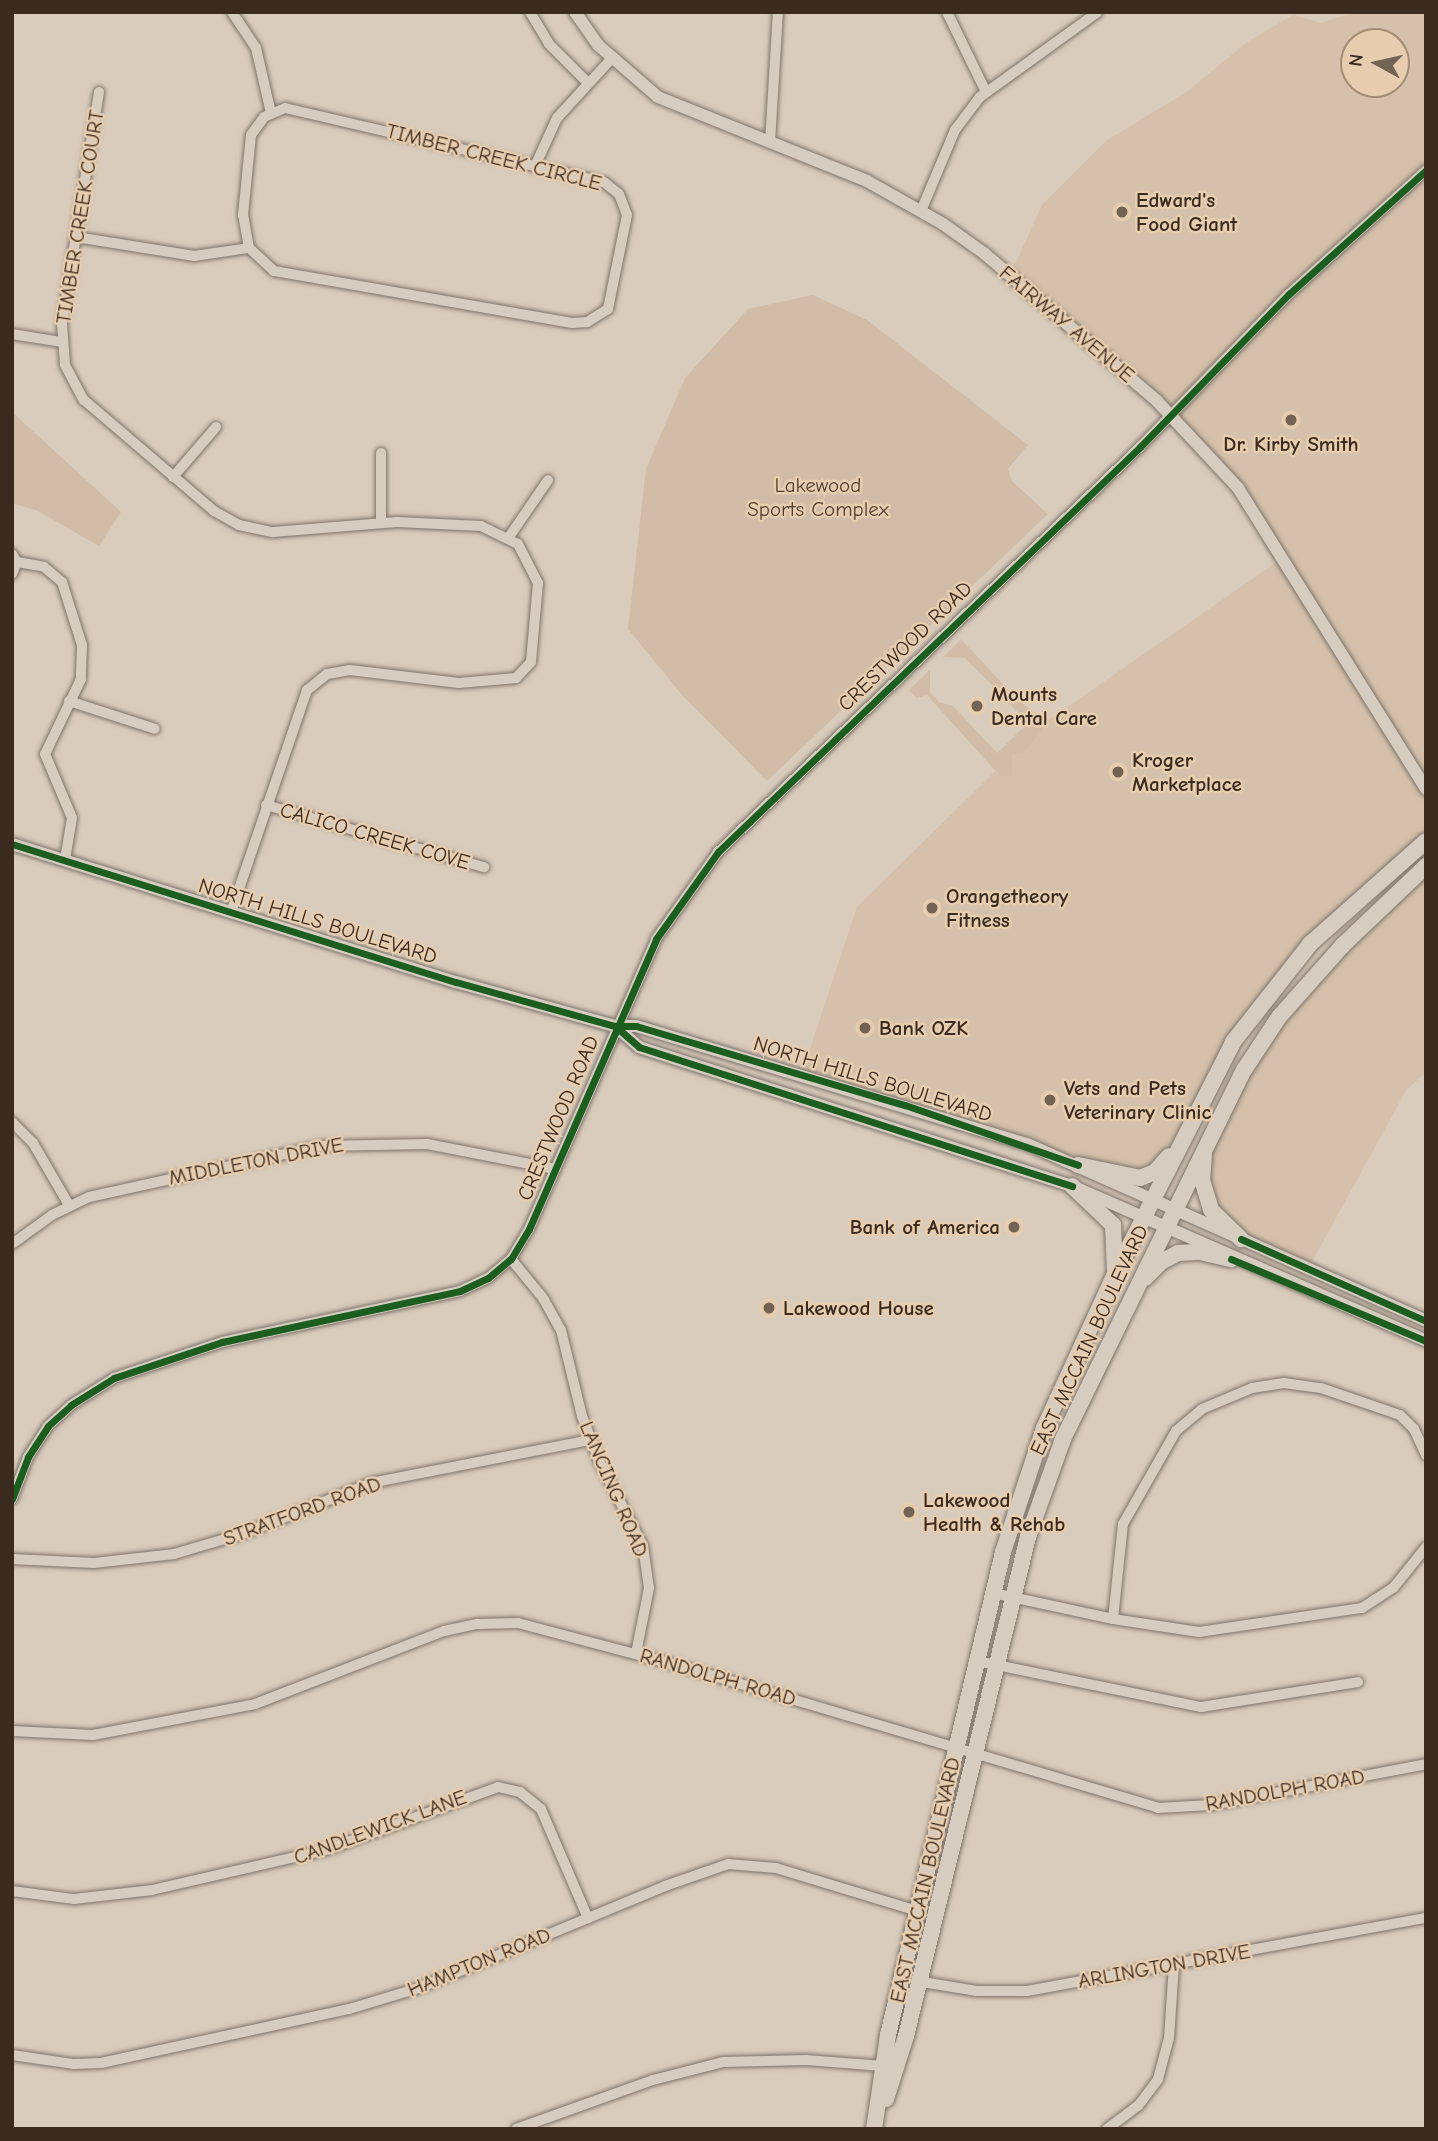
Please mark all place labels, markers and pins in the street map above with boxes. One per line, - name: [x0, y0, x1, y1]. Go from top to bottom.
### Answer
- place label: Edward's Food Giant: [1136, 187, 1237, 237]
- marker: Edward's Food Giant: [1114, 204, 1130, 220]
- marker: Dr. Kirby Smith: [1283, 412, 1299, 428]
- place label: Dr. Kirby Smith: [1223, 431, 1359, 457]
- place label: Mounts Dental Care: [991, 681, 1097, 731]
- marker: Mounts Dental Care: [969, 698, 985, 714]
- place label: Kroger Marketplace: [1132, 747, 1242, 797]
- marker: Kroger Marketplace: [1110, 764, 1126, 780]
- place label: Orangetheory Fitness: [946, 883, 1068, 933]
- marker: Orangetheory Fitness: [924, 900, 940, 916]
- place label: Bank OZK: [879, 1015, 968, 1041]
- marker: Bank OZK: [857, 1020, 873, 1036]
- place label: Vets and Pets Veterinary Clinic: [1064, 1075, 1211, 1125]
- marker: Vets and Pets Veterinary Clinic: [1042, 1092, 1058, 1108]
- place label: Bank of America: [850, 1214, 1000, 1240]
- marker: Bank of America: [1006, 1219, 1022, 1235]
- place label: Lakewood House: [783, 1295, 934, 1321]
- marker: Lakewood House: [761, 1300, 777, 1316]
- place label: Lakewood Health & Rehab: [923, 1487, 1065, 1537]
- marker: Lakewood Health & Rehab: [901, 1504, 917, 1520]

